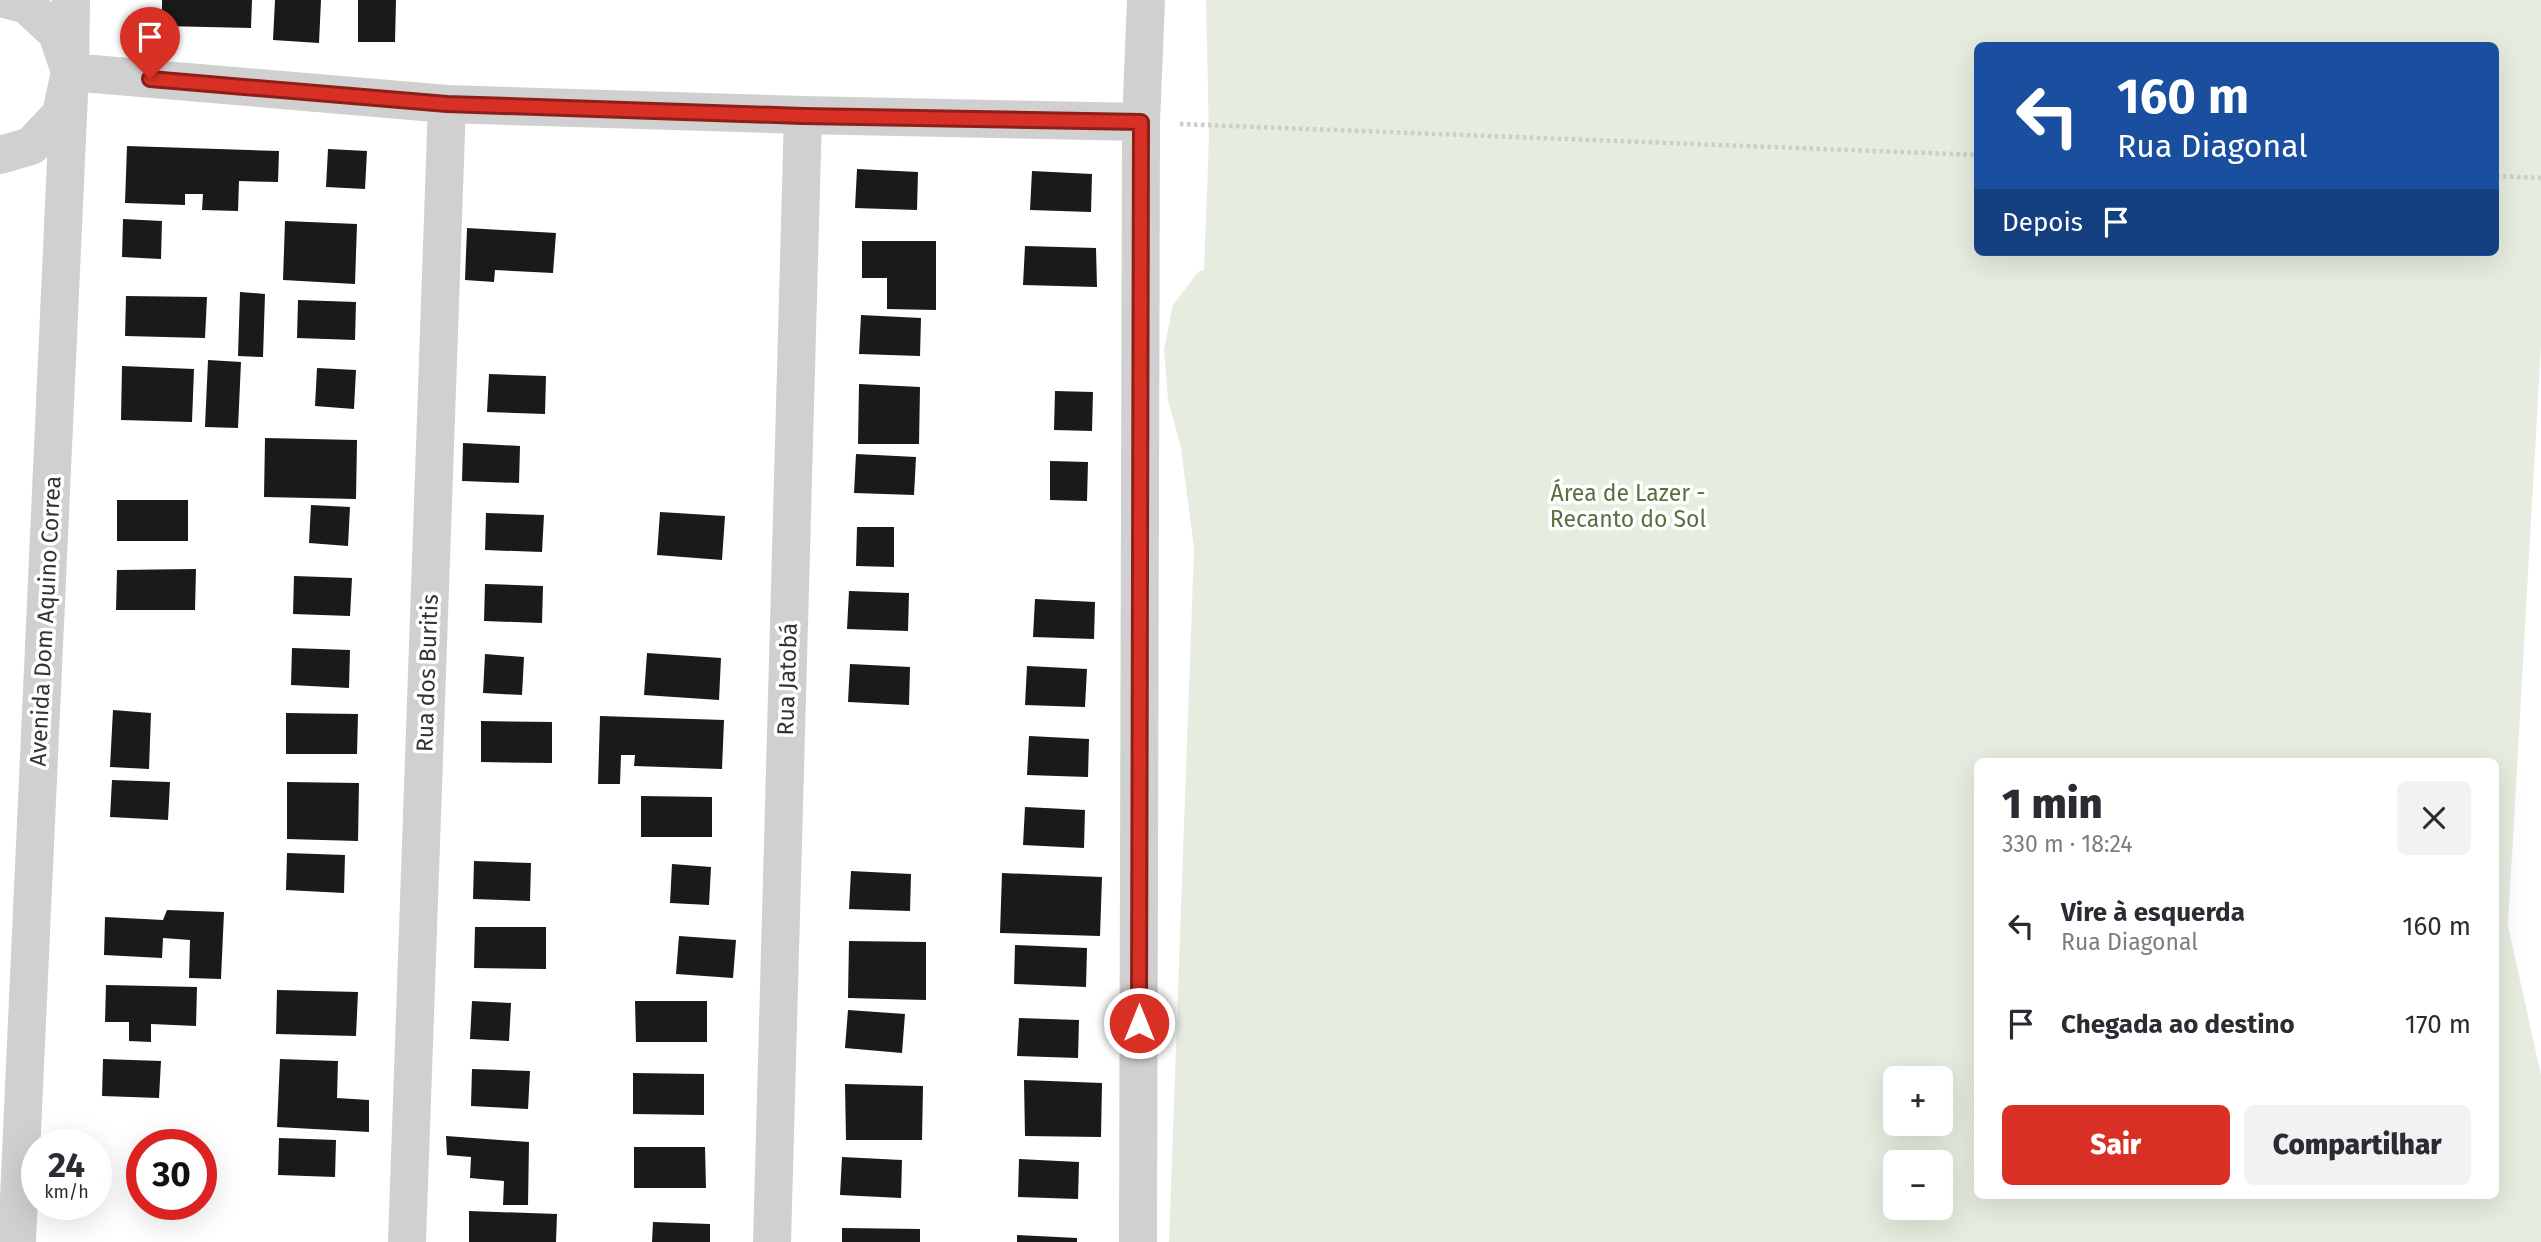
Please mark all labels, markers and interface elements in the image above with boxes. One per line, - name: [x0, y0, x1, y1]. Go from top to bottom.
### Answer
- pin: [120, 7, 180, 79]
- icon: arrive: [131, 18, 169, 56]
- text: 160 m: [2117, 67, 2249, 126]
- icon: left: [2002, 70, 2093, 161]
- text: Rua Diagonal: [2117, 127, 2308, 165]
- icon: arrive: [2097, 203, 2135, 241]
- text: Depois: [2002, 207, 2083, 238]
- street label: Avenida Dom Aquino Correa: [23, 475, 67, 767]
- park label: Área de Lazer - Recanto do Sol: [1550, 478, 1706, 533]
- street label: Rua dos Buritis: [410, 593, 444, 753]
- street label: Rua Jatobá: [771, 622, 803, 736]
- text: 1 min: [2002, 779, 2103, 829]
- button: close: [2397, 781, 2471, 855]
- text: 330 m · 18:24: [2002, 830, 2132, 858]
- text: Vire à esquerda: [2061, 897, 2245, 928]
- icon: left: [2002, 907, 2040, 945]
- text: 160 m: [2402, 911, 2471, 942]
- text: Rua Diagonal: [2061, 928, 2198, 956]
- position arrow: [1102, 986, 1176, 1060]
- icon: arrive: [2002, 1005, 2040, 1043]
- text: Chegada ao destino: [2061, 1009, 2295, 1040]
- text: 170 m: [2405, 1009, 2471, 1040]
- map controls: [1883, 1066, 1953, 1220]
- button: +: [1883, 1066, 1953, 1136]
- button: Sair: [2002, 1105, 2230, 1185]
- button: Compartilhar: [2244, 1105, 2471, 1185]
- speed limit sign: 30: [126, 1129, 217, 1220]
- text: 24: [48, 1144, 85, 1186]
- button: −: [1883, 1150, 1953, 1220]
- text: km/h: [44, 1181, 89, 1203]

